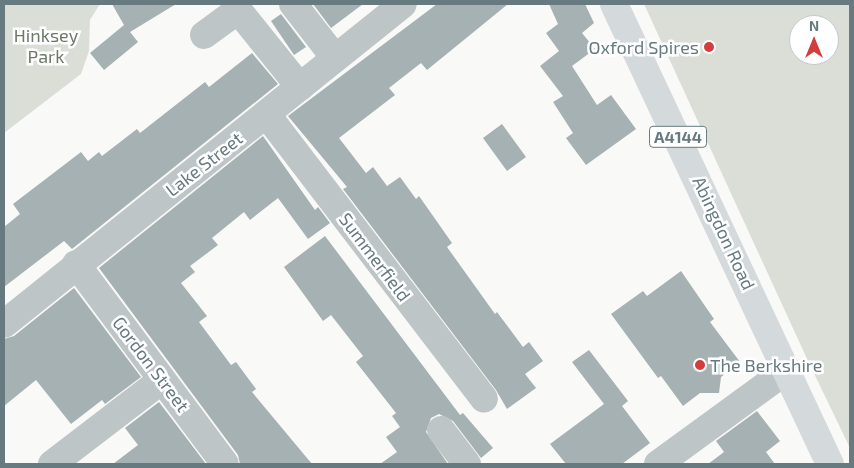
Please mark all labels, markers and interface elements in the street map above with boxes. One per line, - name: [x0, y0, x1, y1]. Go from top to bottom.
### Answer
- north arrow: [789, 15, 839, 65]
- text: N: [809, 17, 819, 34]
- park label: Hinksey Park: [14, 25, 78, 68]
- place label: Oxford Spires: [588, 36, 699, 58]
- marker: Oxford Spires: [703, 41, 715, 53]
- road number: A4144: [648, 124, 708, 150]
- street label: Lake Street: [161, 127, 247, 201]
- street label: Abingdon Road: [688, 173, 760, 293]
- street label: Summerfield: [335, 209, 415, 305]
- street label: Gordon Street: [108, 312, 194, 416]
- place label: The Berkshire: [710, 354, 823, 376]
- marker: The Berkshire: [694, 359, 706, 371]

